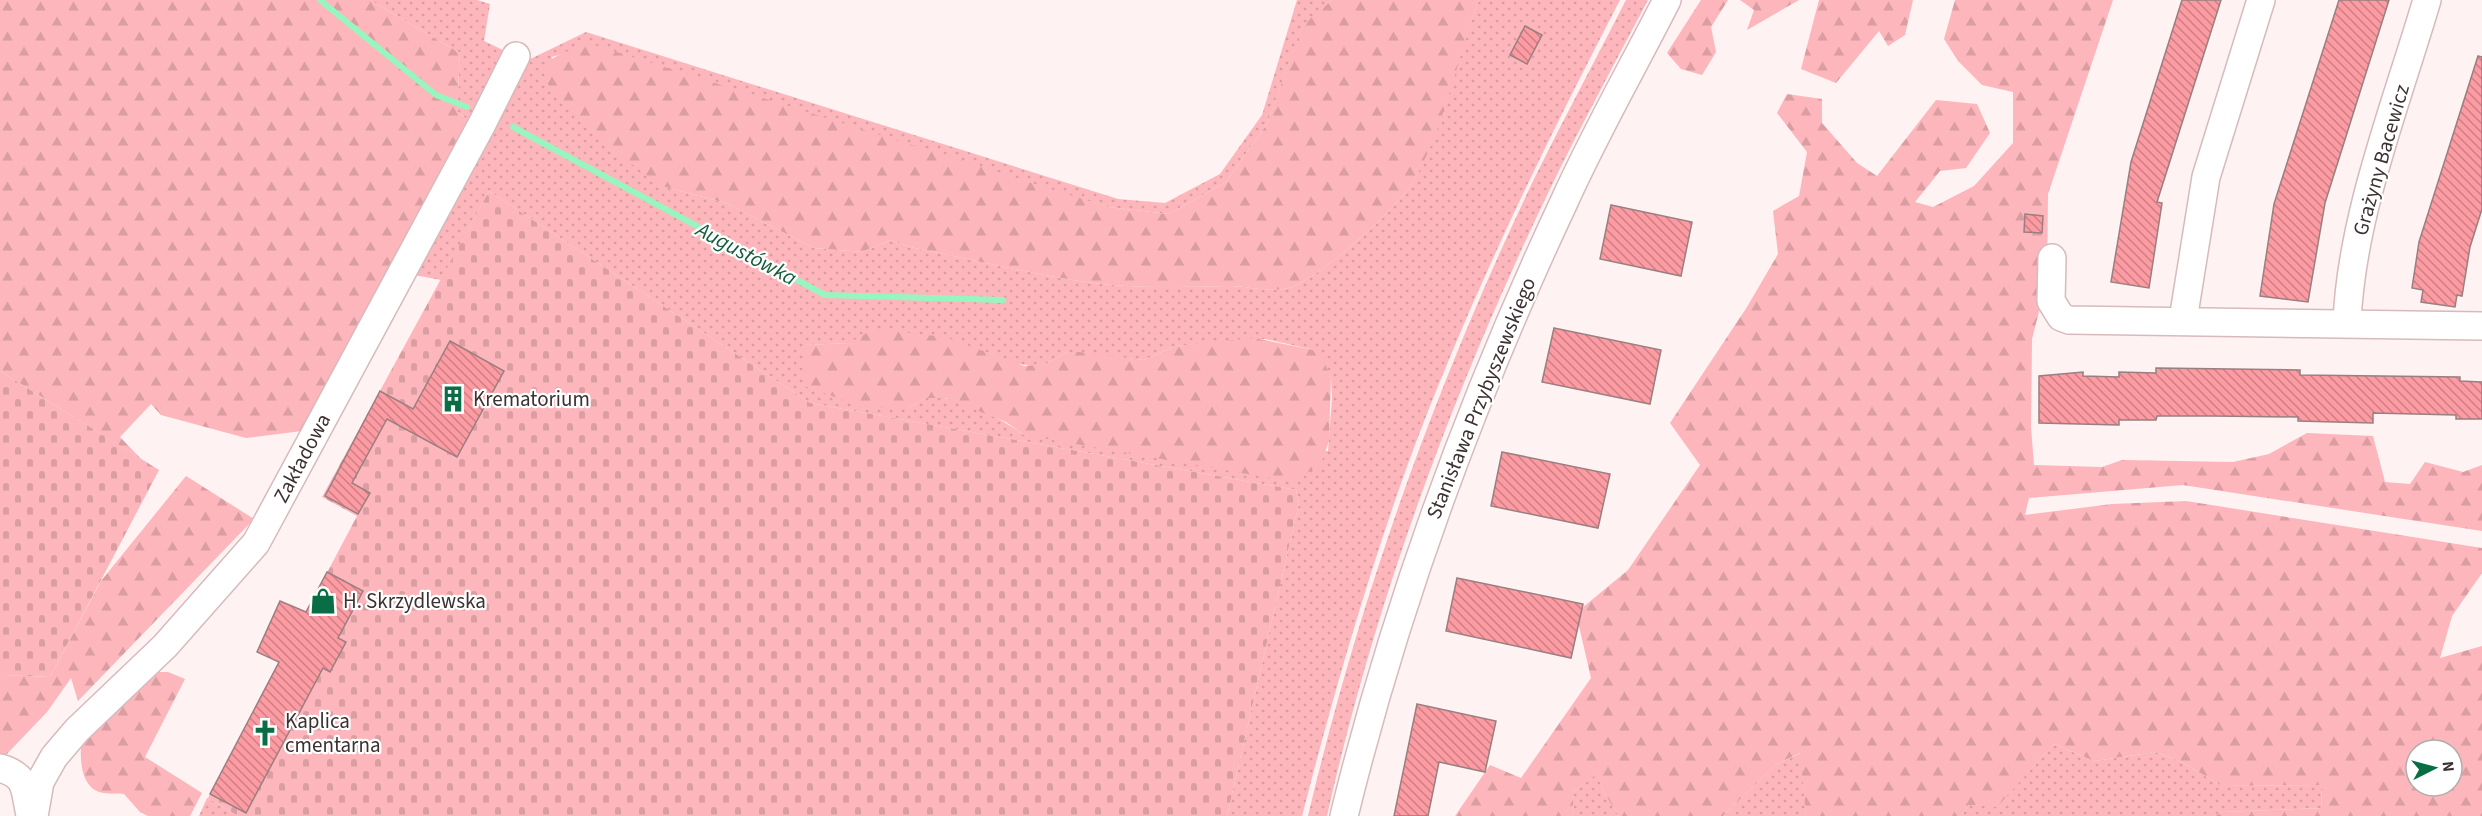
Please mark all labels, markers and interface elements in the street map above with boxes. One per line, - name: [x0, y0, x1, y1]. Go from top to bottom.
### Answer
- street label: Grażyny Bacewicz: [2345, 81, 2417, 239]
- water label: Augustówka: [689, 213, 803, 294]
- street label: Stanisława Przybyszewskiego: [1419, 273, 1543, 523]
- building icon: Krematorium: [438, 384, 468, 414]
- place label: Krematorium: [473, 384, 590, 414]
- street label: Zakładowa: [266, 408, 338, 508]
- shop icon: H. Skrzydlewska: [308, 586, 338, 616]
- place label: H. Skrzydlewska: [343, 586, 486, 616]
- place label: Kaplica cmentarna: [285, 706, 380, 760]
- church icon: Kaplica cmentarna: [250, 718, 280, 748]
- north arrow: [2404, 738, 2464, 798]
- text: N: [2436, 760, 2459, 773]

